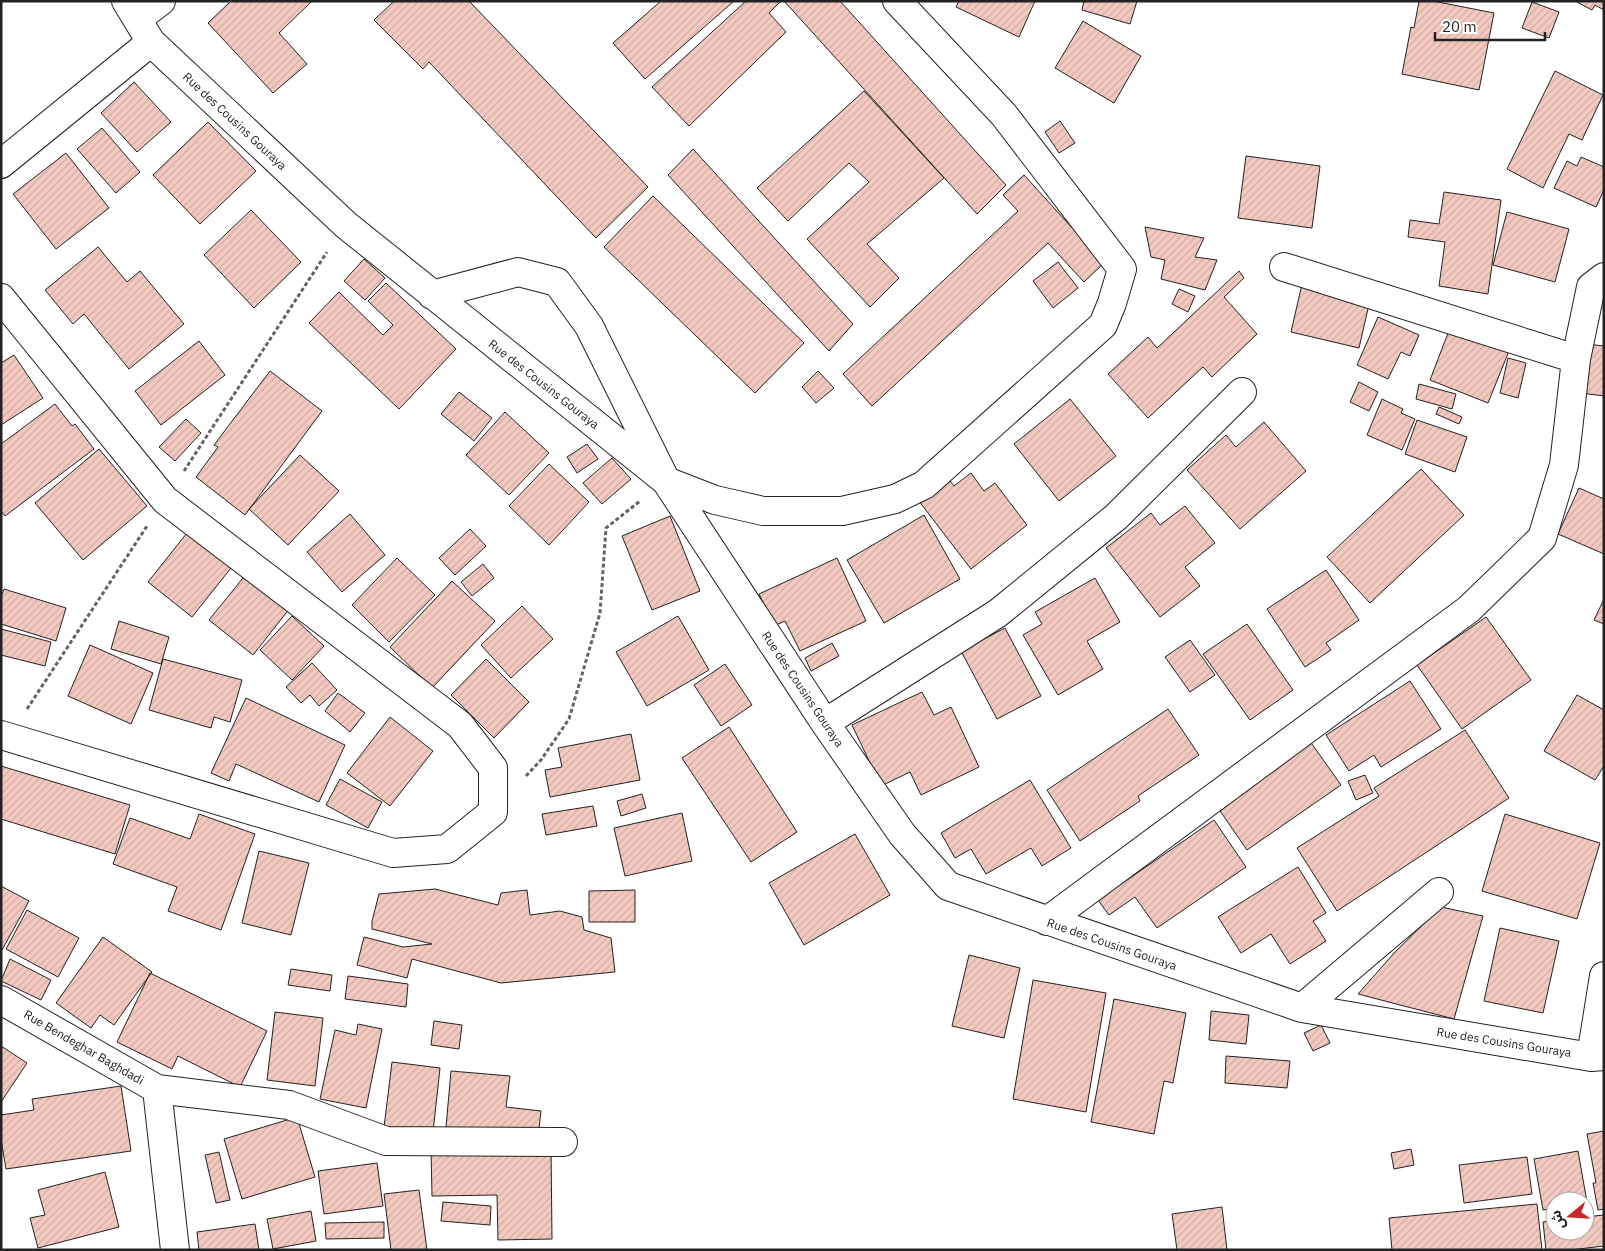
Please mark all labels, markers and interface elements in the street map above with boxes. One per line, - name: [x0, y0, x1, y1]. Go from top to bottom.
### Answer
- scale bar: [1435, 10, 1545, 42]
- text: 20 m: [1442, 17, 1477, 36]
- street label: Rue des Cousins Gouraya: [180, 69, 290, 173]
- street label: Rue des Cousins Gouraya: [486, 336, 603, 432]
- street label: Rue des Cousins Gouraya: [759, 628, 848, 750]
- street label: Rue des Cousins Gouraya: [1045, 915, 1179, 973]
- street label: Rue Bendeghar Baghdadi: [21, 1006, 147, 1088]
- street label: Rue des Cousins Gouraya: [1436, 1024, 1573, 1060]
- north arrow: [1545, 1191, 1595, 1241]
- text: ش: [1546, 1208, 1569, 1232]

